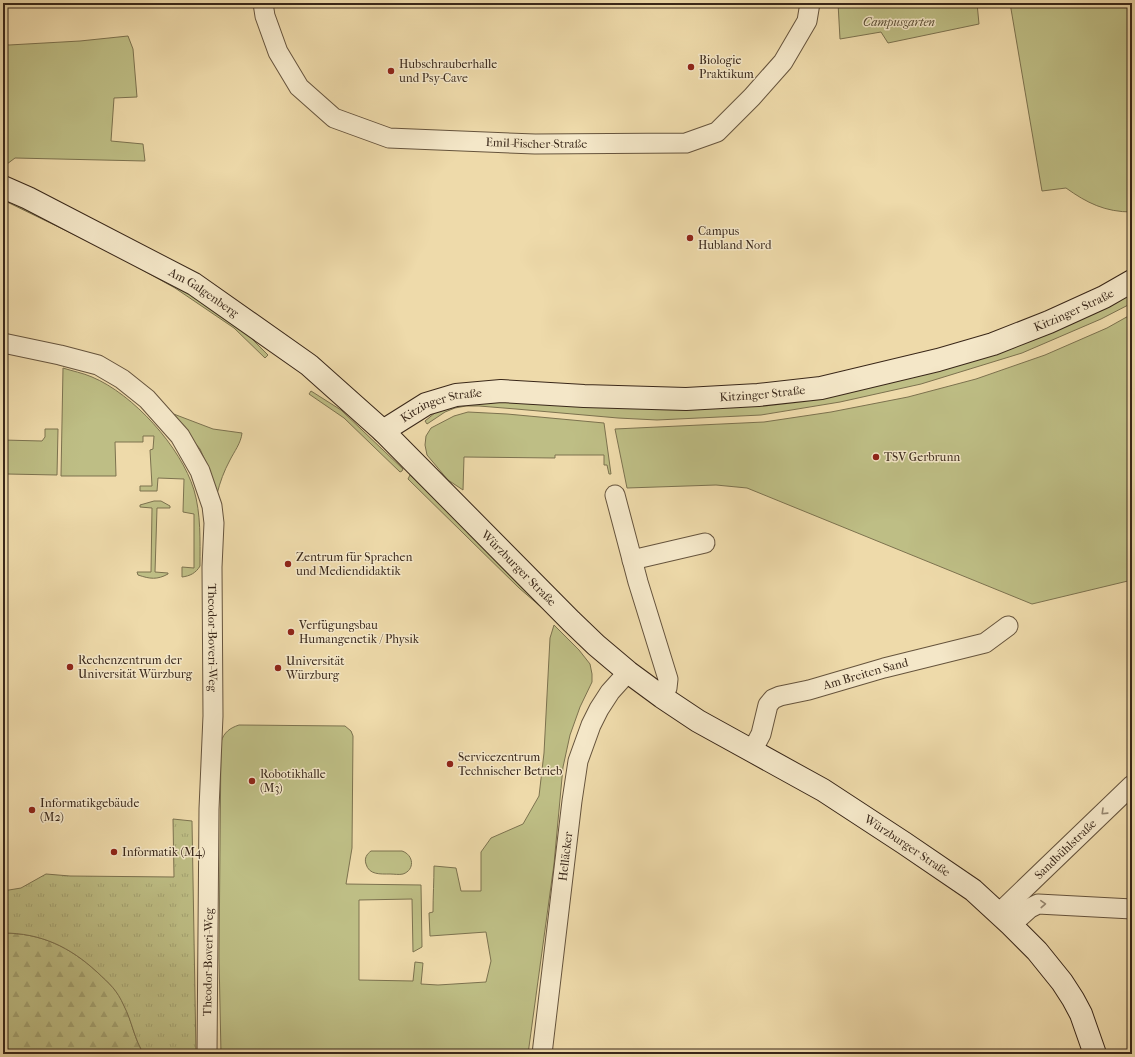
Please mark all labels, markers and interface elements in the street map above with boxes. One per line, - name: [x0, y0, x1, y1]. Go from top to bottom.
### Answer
- park label: Campusgarten: [863, 15, 935, 29]
- place label: Biologie Praktikum: [699, 53, 754, 81]
- place label: Hubschrauberhalle und Psy-Cave: [398, 57, 497, 85]
- marker: Biologie Praktikum: [686, 62, 696, 72]
- marker: Hubschrauberhalle und Psy-Cave: [386, 66, 396, 76]
- street label: Emil-Fischer-Straße: [485, 135, 587, 151]
- place label: Campus Hubland Nord: [698, 224, 772, 252]
- marker: Campus Hubland Nord: [685, 233, 695, 243]
- street label: Am Galgenberg: [165, 265, 242, 321]
- street label: Kitzinger Straße: [1032, 286, 1116, 334]
- street label: Kitzinger Straße: [719, 383, 806, 404]
- street label: Kitzinger Straße: [398, 386, 483, 425]
- place label: TSV Gerbrunn: [884, 450, 960, 464]
- marker: TSV Gerbrunn: [871, 452, 881, 462]
- street label: Würzburger Straße: [478, 527, 559, 609]
- place label: Zentrum für Sprachen und Mediendidaktik: [295, 550, 412, 578]
- marker: Zentrum für Sprachen und Mediendidaktik: [283, 559, 293, 569]
- street label: Theodor-Boveri-Weg: [205, 583, 220, 692]
- place label: Verfügungsbau Humangenetik / Physik: [298, 618, 420, 646]
- marker: Verfügungsbau Humangenetik / Physik: [286, 627, 296, 637]
- place label: Rechenzentrum der Universität Würzburg: [78, 653, 193, 681]
- place label: Universität Würzburg: [285, 654, 345, 682]
- street label: Am Breiten Sand: [821, 655, 910, 693]
- marker: Rechenzentrum der Universität Würzburg: [65, 662, 75, 672]
- marker: Universität Würzburg: [273, 663, 283, 673]
- place label: Servicezentrum Technischer Betrieb: [458, 750, 562, 778]
- marker: Servicezentrum Technischer Betrieb: [445, 759, 455, 769]
- place label: Robotikhalle (M3): [260, 767, 326, 795]
- marker: Robotikhalle (M3): [247, 776, 257, 786]
- place label: Informatikgebäude (M2): [40, 796, 139, 824]
- marker: Informatikgebäude (M2): [27, 805, 37, 815]
- one-way arrow: [1101, 807, 1109, 815]
- street label: Würzburger Straße: [861, 811, 953, 879]
- street label: Sandbühlstraße: [1032, 816, 1099, 882]
- street label: Helläcker: [556, 830, 575, 882]
- place label: Informatik (M4): [122, 845, 205, 859]
- marker: Informatik (M4): [109, 847, 119, 857]
- one-way arrow: [1040, 900, 1046, 909]
- street label: Theodor-Boveri-Weg: [200, 907, 216, 1016]

